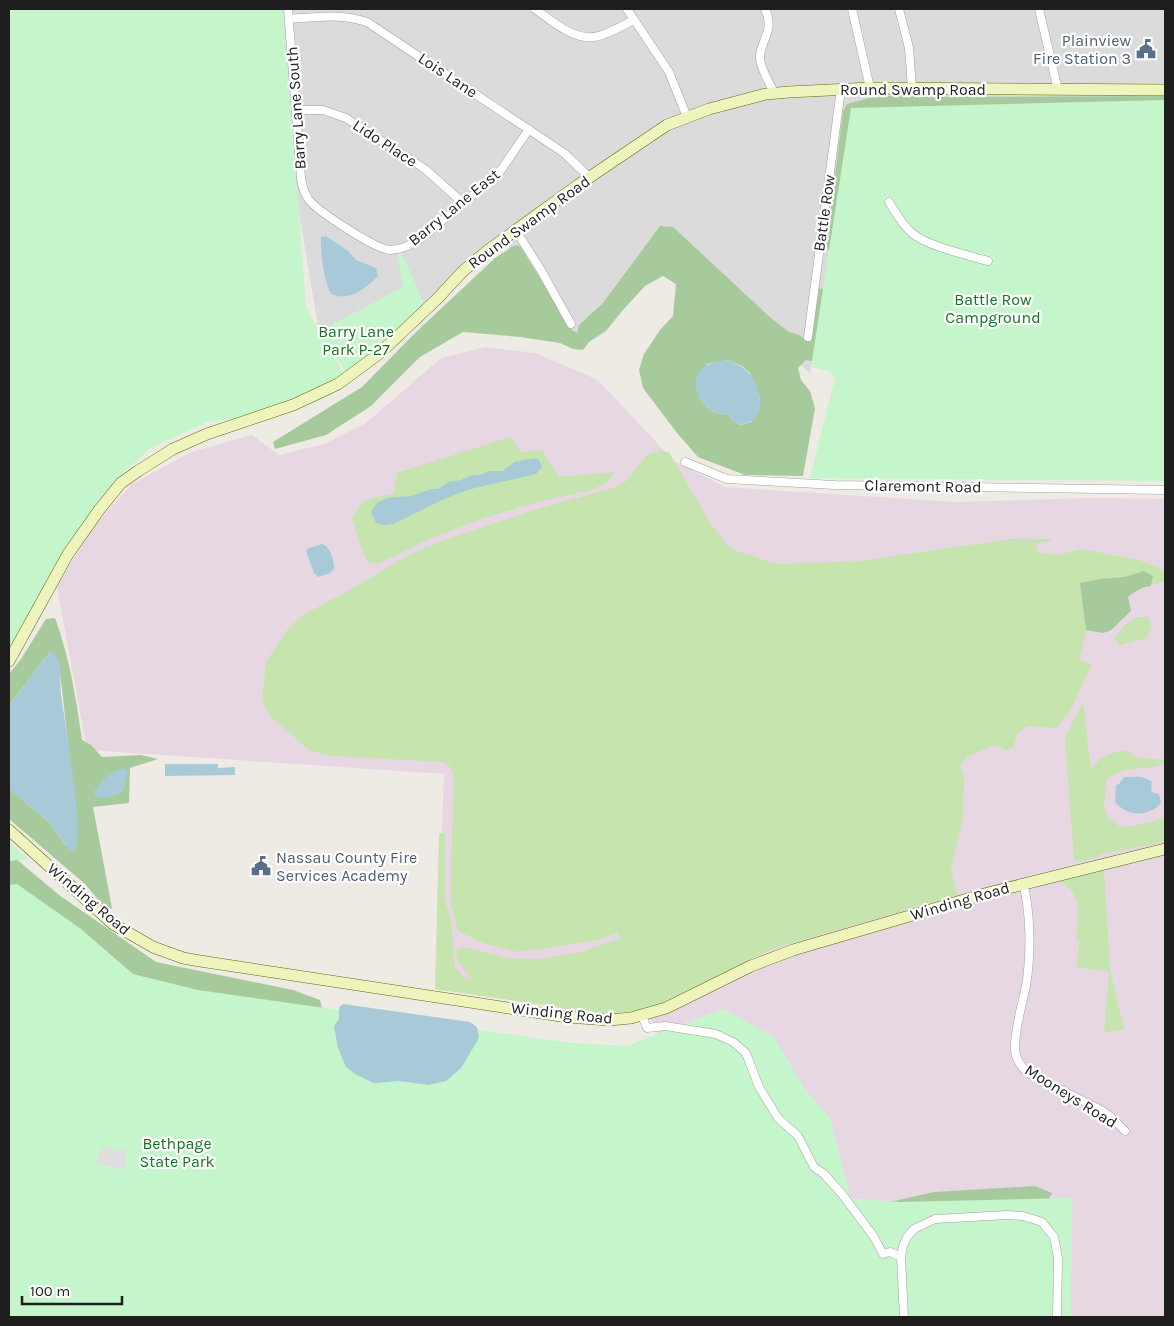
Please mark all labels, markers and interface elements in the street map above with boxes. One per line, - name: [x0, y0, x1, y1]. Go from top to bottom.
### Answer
- place label: Plainview Fire Station 3: [1033, 31, 1131, 68]
- public building icon: Plainview Fire Station 3: [1135, 38, 1157, 60]
- street label: Barry Lane South: [282, 46, 310, 170]
- street label: Lois Lane: [415, 48, 481, 102]
- street label: Round Swamp Road: [840, 80, 986, 99]
- street label: Lido Place: [349, 115, 421, 171]
- street label: Barry Lane East: [405, 164, 503, 250]
- street label: Round Swamp Road: [464, 171, 594, 273]
- street label: Battle Row: [809, 173, 839, 253]
- park label: Battle Row Campground: [945, 290, 1041, 327]
- park label: Barry Lane Park P-27: [318, 322, 394, 359]
- street label: Claremont Road: [864, 475, 982, 497]
- place label: Nassau County Fire Services Academy: [276, 848, 417, 885]
- public building icon: Nassau County Fire Services Academy: [250, 855, 272, 877]
- street label: Winding Road: [44, 859, 134, 939]
- street label: Winding Road: [908, 878, 1012, 924]
- street label: Winding Road: [510, 998, 614, 1028]
- street label: Mooneys Road: [1021, 1060, 1121, 1132]
- park label: Bethpage State Park: [140, 1134, 215, 1171]
- scale bar: [22, 1274, 122, 1306]
- text: 100 m: [30, 1282, 70, 1300]

